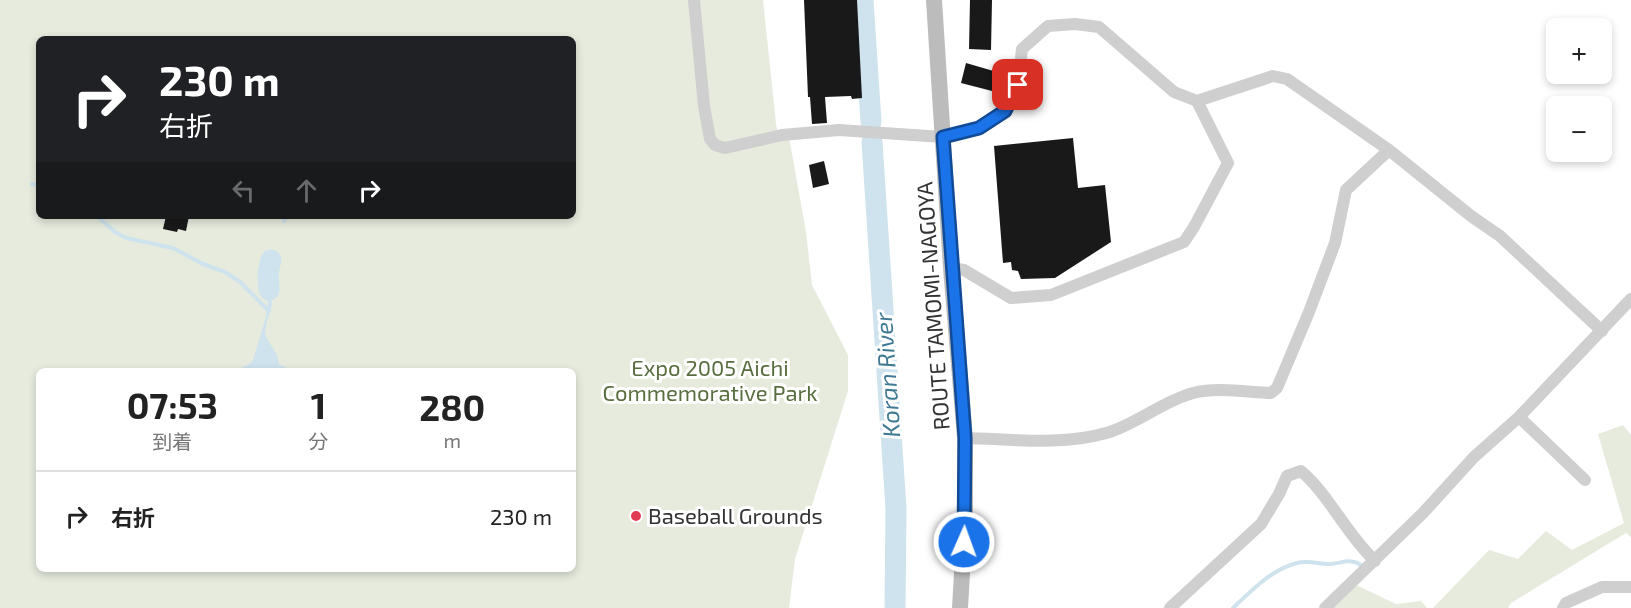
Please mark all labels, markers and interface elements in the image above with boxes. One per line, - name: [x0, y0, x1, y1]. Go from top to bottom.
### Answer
- map controls: [1546, 18, 1612, 162]
- button: +: [1546, 18, 1612, 84]
- text: 230 m: [159, 54, 280, 104]
- pin: [992, 59, 1043, 110]
- icon: right: [60, 60, 138, 138]
- icon: arrive: [1001, 68, 1034, 101]
- button: −: [1546, 96, 1612, 162]
- text: 右折: [159, 109, 213, 141]
- icon: left: [227, 174, 260, 207]
- icon: ahead: [290, 174, 323, 207]
- icon: right: [353, 174, 386, 207]
- street label: ROUTE TAMOMI-NAGOYA: [910, 181, 954, 431]
- water label: Koran River: [868, 311, 905, 439]
- park label: Expo 2005 Aichi Commemorative Park: [602, 354, 818, 405]
- text: 07:53: [127, 383, 218, 426]
- text: 1: [311, 383, 326, 426]
- text: 280: [419, 385, 485, 428]
- text: m: [444, 428, 461, 452]
- text: 到着: [152, 429, 192, 453]
- text: 分: [309, 429, 329, 453]
- icon: right: [60, 500, 93, 533]
- place label: Baseball Grounds: [648, 502, 823, 528]
- text: 230 m: [490, 503, 552, 529]
- text: 右折: [111, 504, 155, 530]
- marker: Baseball Grounds: [629, 509, 643, 523]
- position arrow: [932, 510, 996, 574]

